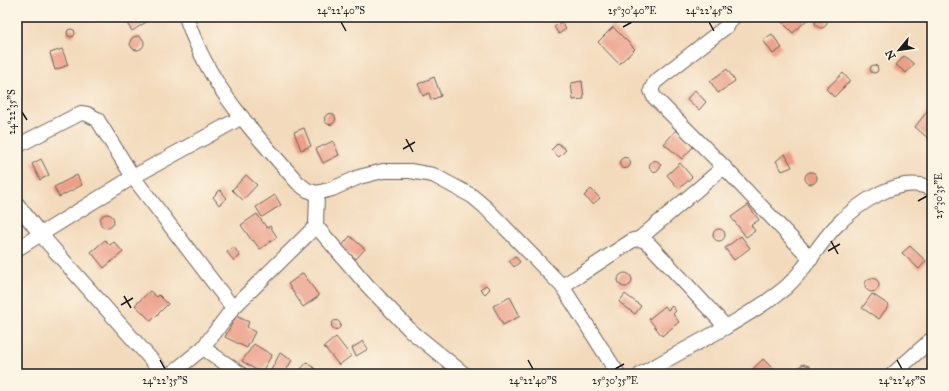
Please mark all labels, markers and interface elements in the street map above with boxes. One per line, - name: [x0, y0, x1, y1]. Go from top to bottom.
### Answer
- text: 24°22'40"S: [317, 5, 365, 17]
- text: 25°30'40"E: [608, 5, 656, 17]
- text: 24°22'45"S: [685, 5, 733, 17]
- north arrow: [879, 30, 919, 70]
- text: N: [882, 47, 899, 62]
- text: 24°22'35"S: [6, 89, 18, 135]
- text: 25°30'35"E: [933, 173, 945, 219]
- text: 24°22'35"S: [142, 375, 188, 387]
- text: 24°22'40"S: [509, 375, 557, 387]
- text: 25°30'35"E: [592, 375, 638, 387]
- text: 24°22'45"S: [878, 375, 926, 387]

